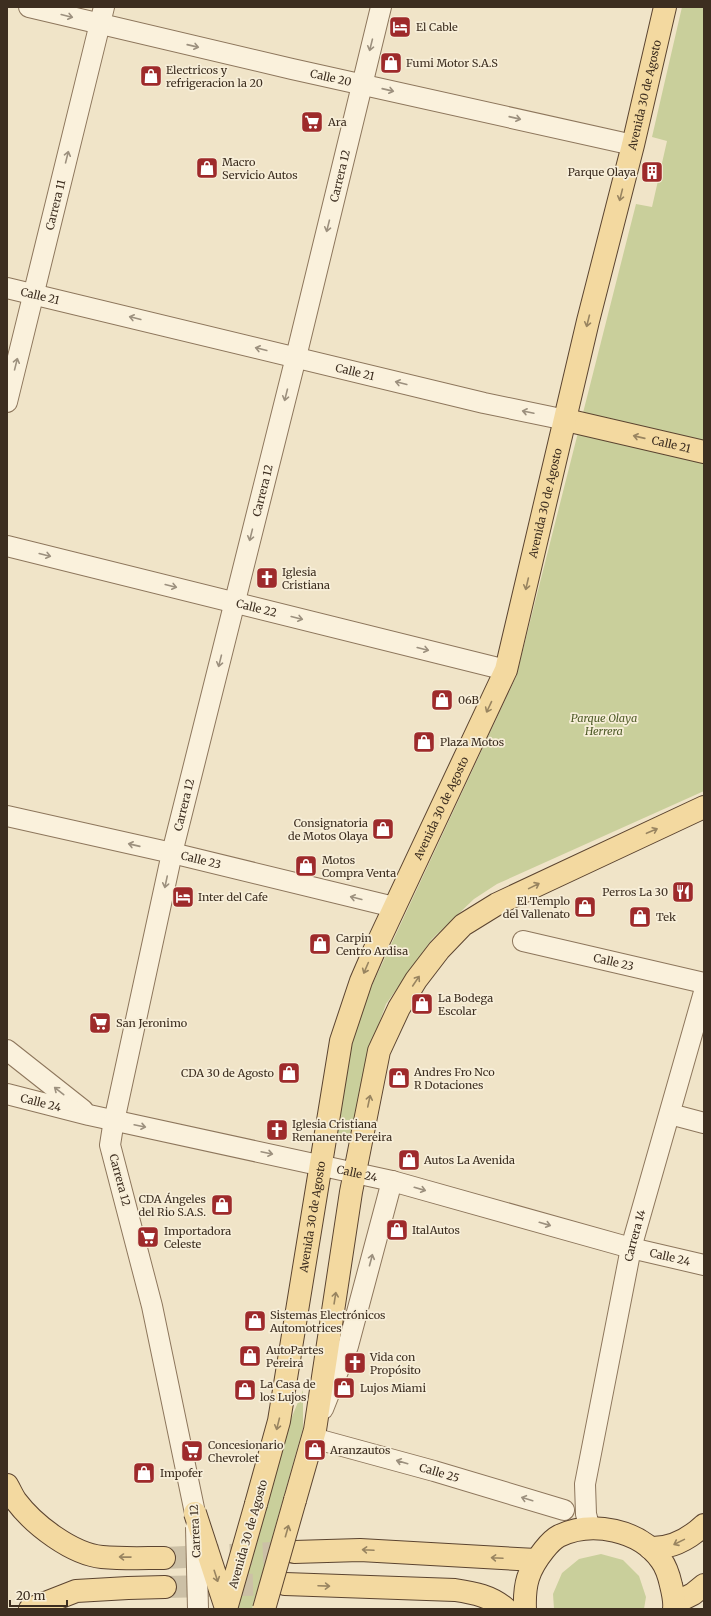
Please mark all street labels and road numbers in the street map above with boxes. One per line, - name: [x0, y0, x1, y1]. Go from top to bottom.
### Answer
- street label: Avenida 30 de Agosto: [625, 38, 664, 153]
- street label: Calle 20: [309, 66, 353, 89]
- street label: Carrera 12: [327, 148, 353, 203]
- street label: Carrera 11: [42, 178, 68, 232]
- street label: Calle 21: [19, 285, 61, 307]
- street label: Calle 21: [334, 360, 376, 383]
- street label: Calle 21: [650, 433, 692, 456]
- street label: Avenida 30 de Agosto: [525, 446, 565, 560]
- street label: Carrera 12: [249, 463, 276, 518]
- street label: Calle 22: [235, 596, 278, 620]
- street label: Avenida 30 de Agosto: [410, 754, 472, 863]
- street label: Carrera 12: [171, 777, 197, 832]
- street label: Calle 23: [180, 848, 223, 872]
- street label: Calle 23: [592, 951, 635, 973]
- street label: Calle 24: [19, 1091, 63, 1115]
- street label: Carrera 12: [106, 1152, 134, 1208]
- street label: Avenida 30 de Agosto: [296, 1160, 328, 1275]
- street label: Calle 24: [335, 1162, 379, 1185]
- street label: Carrera 14: [622, 1208, 649, 1263]
- street label: Calle 24: [648, 1246, 692, 1269]
- street label: Calle 25: [418, 1460, 461, 1485]
- street label: Avenida 30 de Agosto: [225, 1477, 270, 1591]
- street label: Carrera 12: [187, 1504, 203, 1558]

